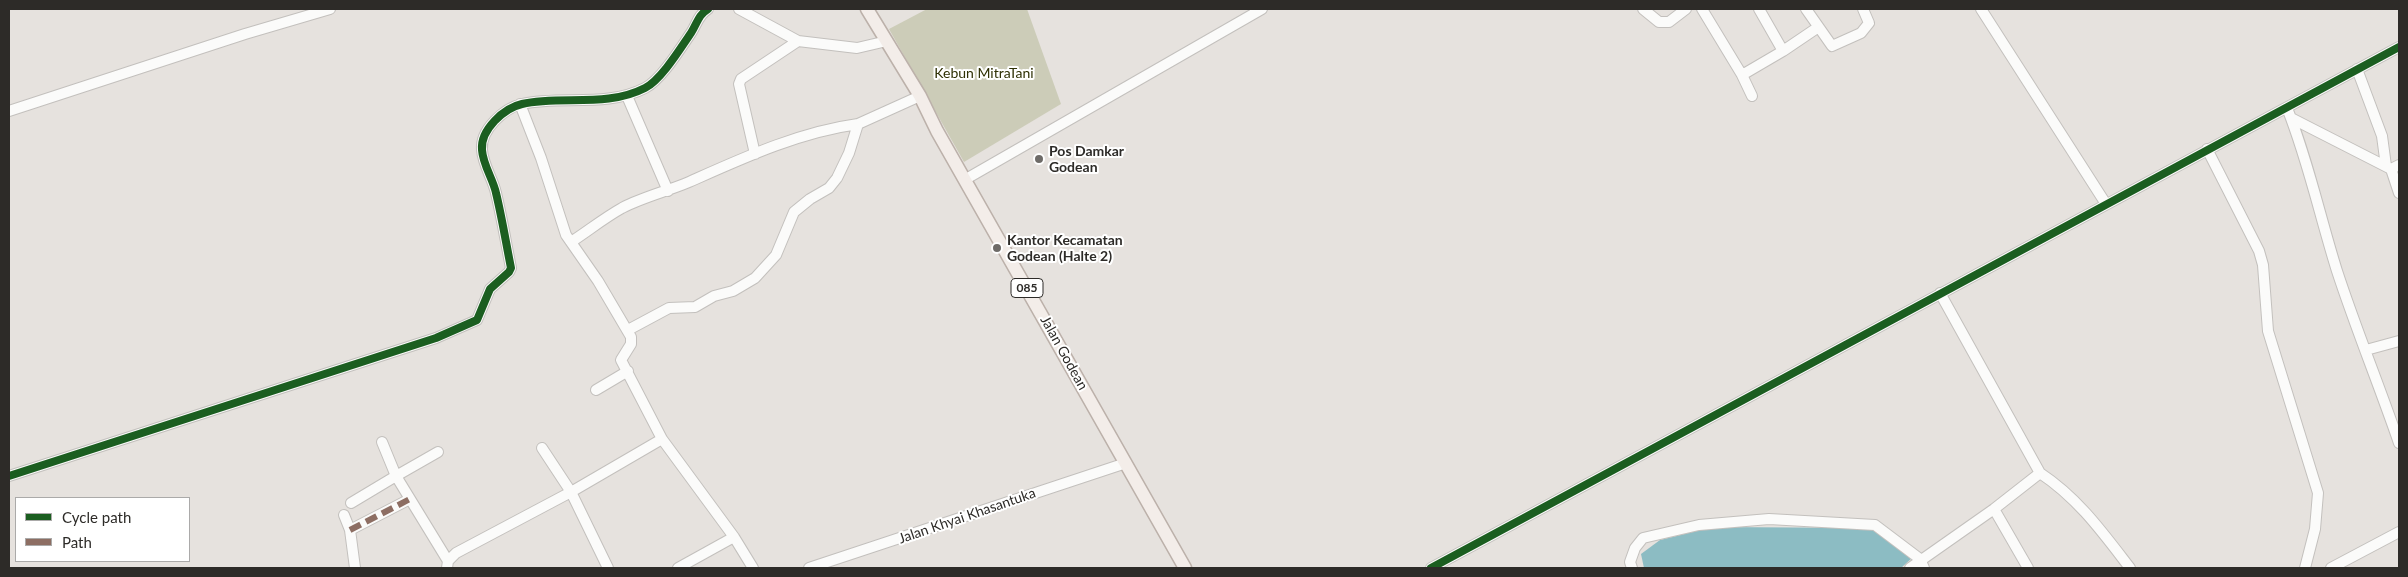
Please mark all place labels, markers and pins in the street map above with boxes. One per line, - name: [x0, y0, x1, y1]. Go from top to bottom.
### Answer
- place label: Pos Damkar Godean: [1049, 143, 1124, 176]
- marker: Pos Damkar Godean: [1033, 153, 1045, 165]
- place label: Kantor Kecamatan Godean (Halte 2): [1007, 232, 1123, 264]
- marker: Kantor Kecamatan Godean (Halte 2): [991, 242, 1003, 254]

